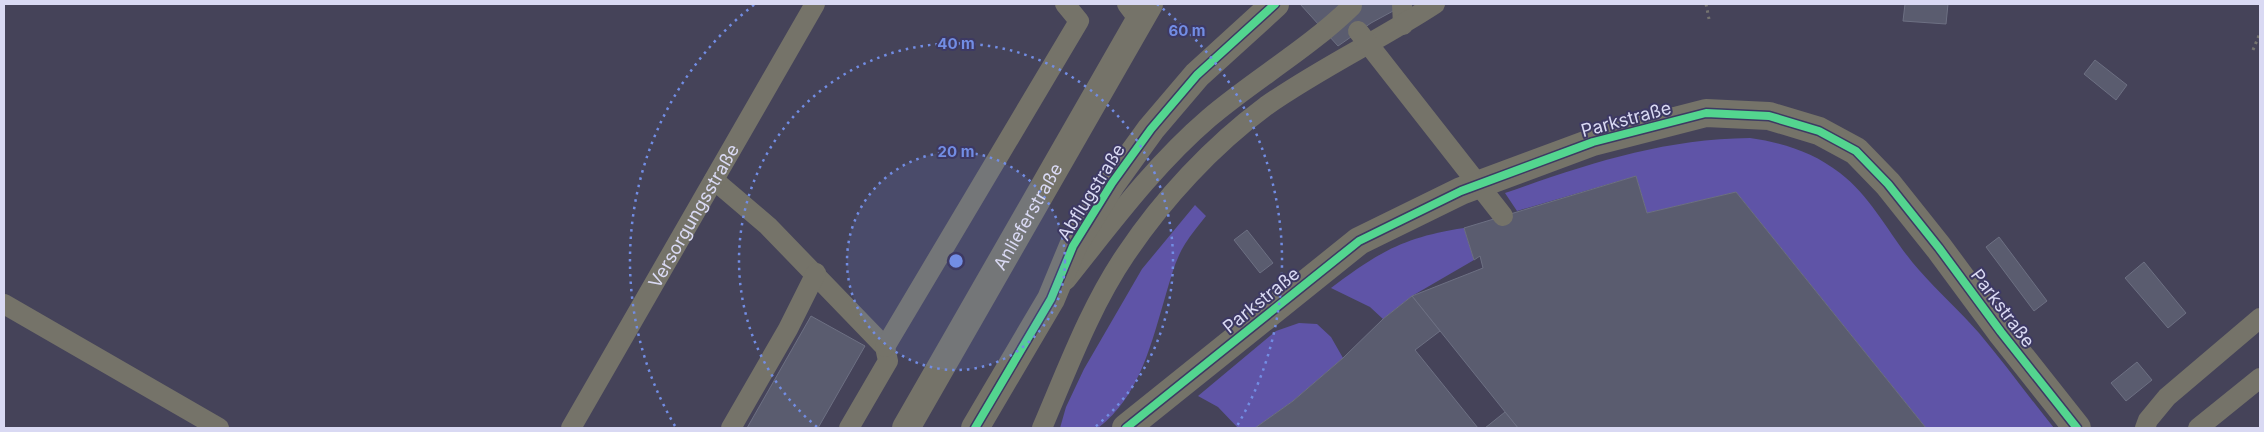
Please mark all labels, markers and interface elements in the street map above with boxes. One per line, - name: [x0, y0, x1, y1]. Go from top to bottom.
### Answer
- text: 60 m: [1168, 21, 1206, 40]
- text: 40 m: [937, 34, 975, 53]
- street label: Parkstraße: [1579, 97, 1673, 141]
- street label: Versorgungsstraße: [644, 140, 743, 291]
- street label: Abflugstraße: [1053, 140, 1129, 244]
- text: 20 m: [938, 142, 974, 161]
- street label: Anlieferstraße: [988, 159, 1066, 273]
- centre of rings: [947, 252, 965, 270]
- street label: Parkstraße: [1218, 263, 1304, 337]
- street label: Parkstraße: [1967, 265, 2039, 351]

